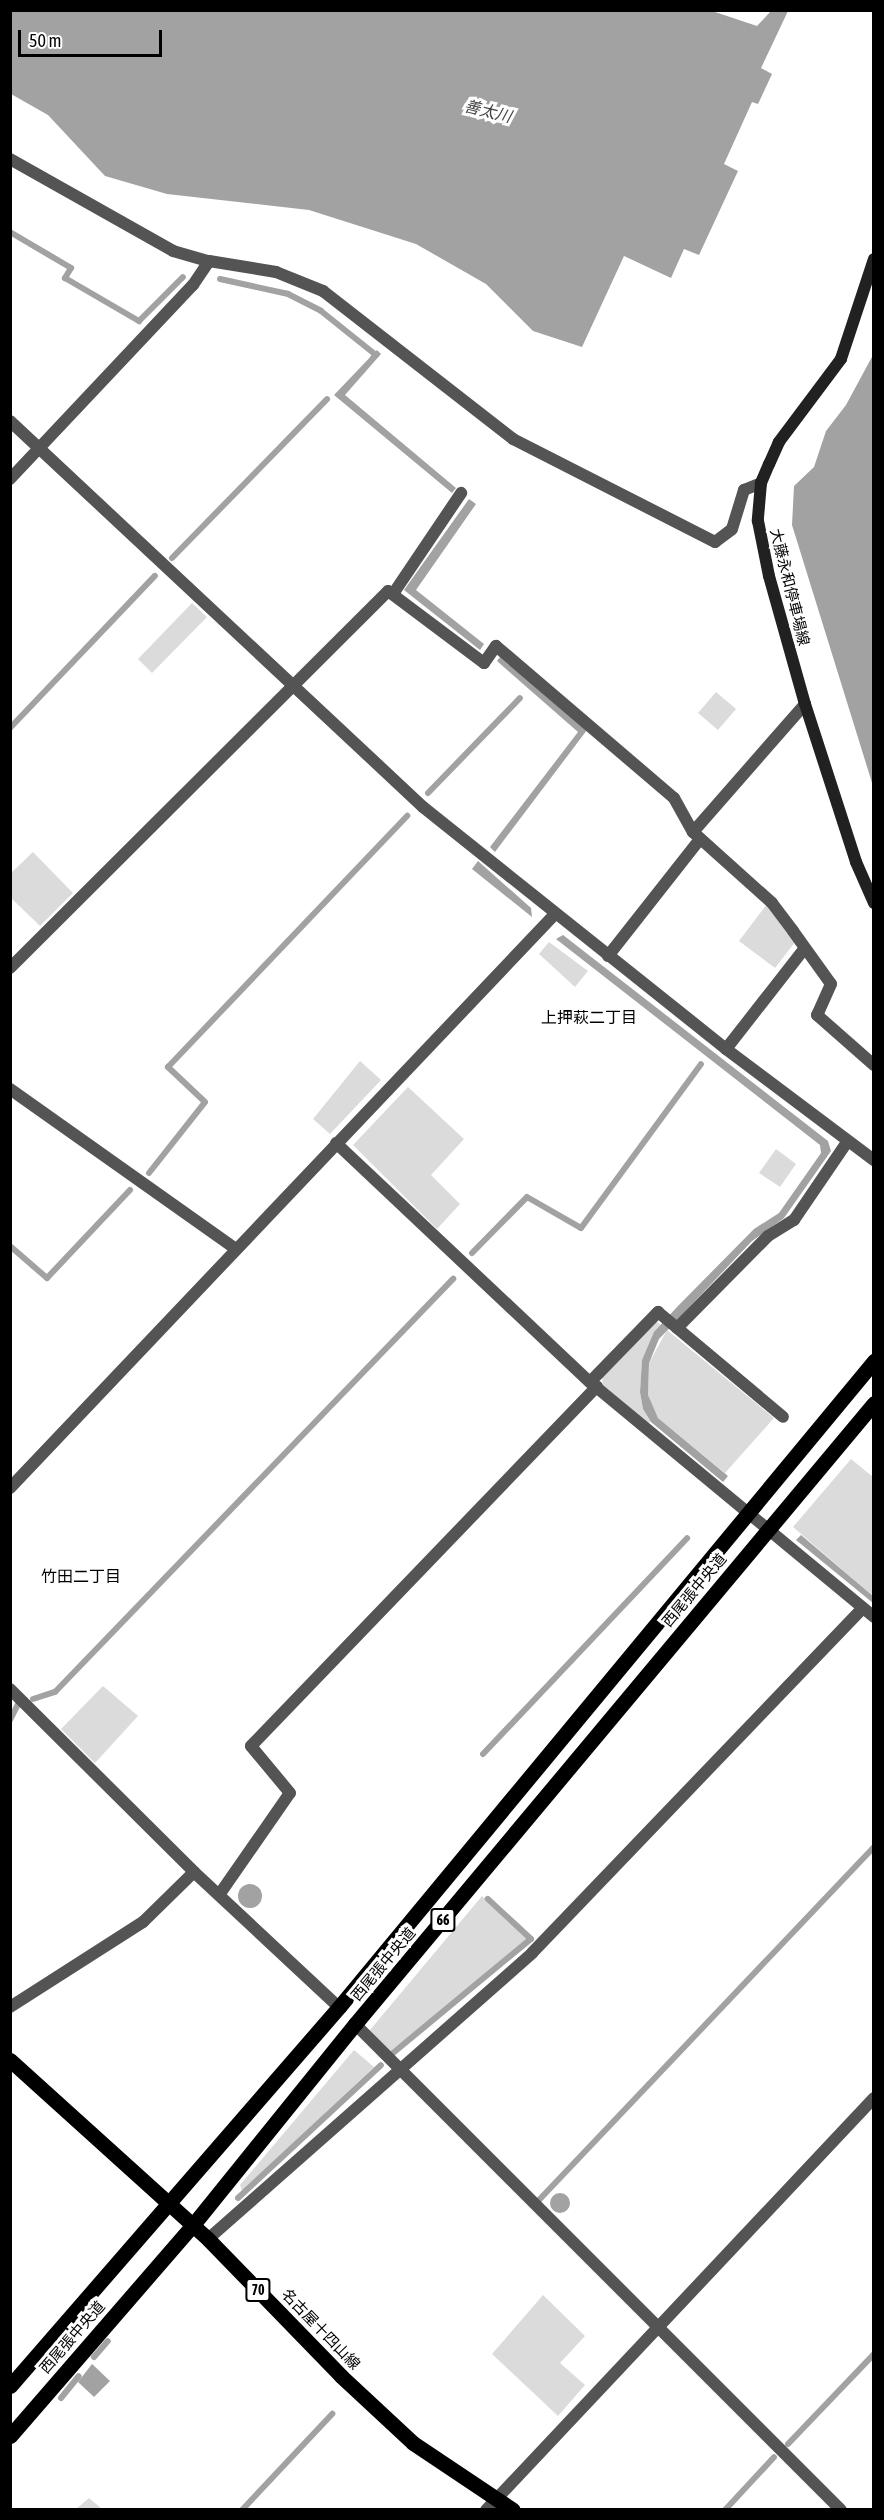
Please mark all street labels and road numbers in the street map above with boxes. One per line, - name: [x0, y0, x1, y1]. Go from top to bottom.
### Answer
- street label: 大藤永和停車場線: [767, 527, 813, 647]
- street label: 西尾張中央道: [658, 1550, 730, 1630]
- road number: 66: [430, 1909, 456, 1931]
- street label: 西尾張中央道: [347, 1924, 419, 2004]
- road number: 70: [244, 2279, 272, 2301]
- street label: 名古屋十四山線: [278, 2285, 364, 2373]
- street label: 西尾張中央道: [36, 2297, 108, 2377]

